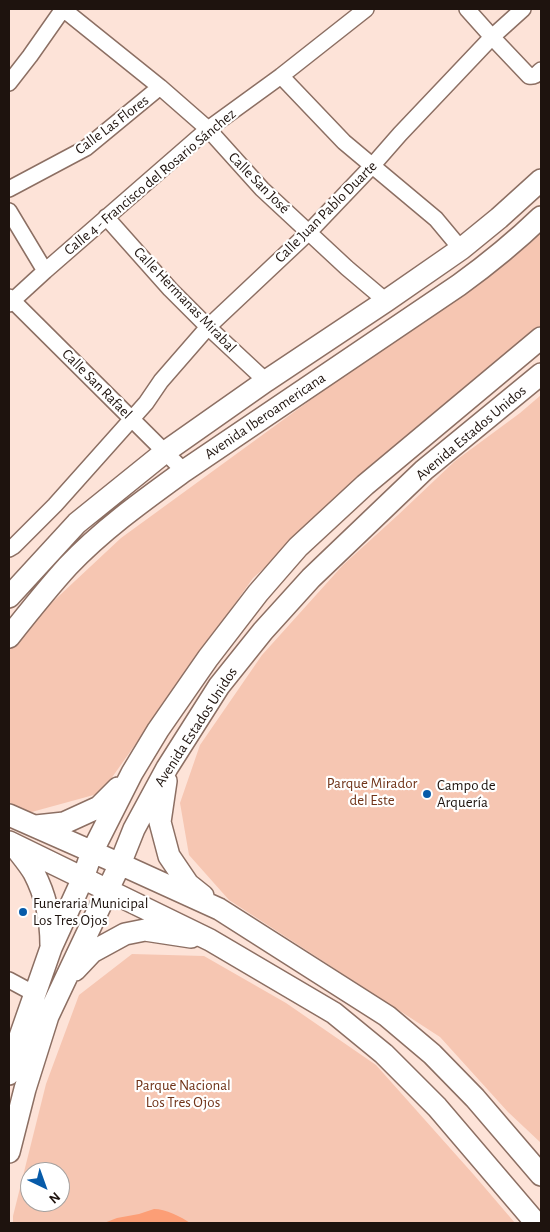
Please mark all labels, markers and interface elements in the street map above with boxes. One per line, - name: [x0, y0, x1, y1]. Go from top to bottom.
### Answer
- street label: Calle Las Flores: [72, 92, 152, 158]
- street label: Calle 4 - Francisco del Rosario Sánchez: [60, 105, 240, 259]
- street label: Calle San José: [225, 149, 293, 217]
- street label: Calle Juan Pablo Duarte: [271, 157, 381, 267]
- street label: Calle Hermanas Mirabal: [130, 243, 240, 357]
- street label: Calle San Rafael: [58, 345, 136, 423]
- street label: Avenida Iberoamericana: [201, 369, 329, 463]
- street label: Avenida Estados Unidos: [412, 382, 530, 484]
- street label: Avenida Estados Unidos: [151, 664, 241, 790]
- park label: Parque Mirador del Este: [327, 774, 417, 809]
- place label: Campo de Arquería: [437, 776, 496, 811]
- marker: Campo de Arquería: [421, 788, 433, 800]
- place label: Funeraria Municipal Los Tres Ojos: [33, 894, 148, 929]
- marker: Funeraria Municipal Los Tres Ojos: [17, 906, 29, 918]
- park label: Parque Nacional Los Tres Ojos: [135, 1076, 231, 1111]
- north arrow: [20, 1162, 70, 1212]
- text: N: [46, 1189, 63, 1206]

